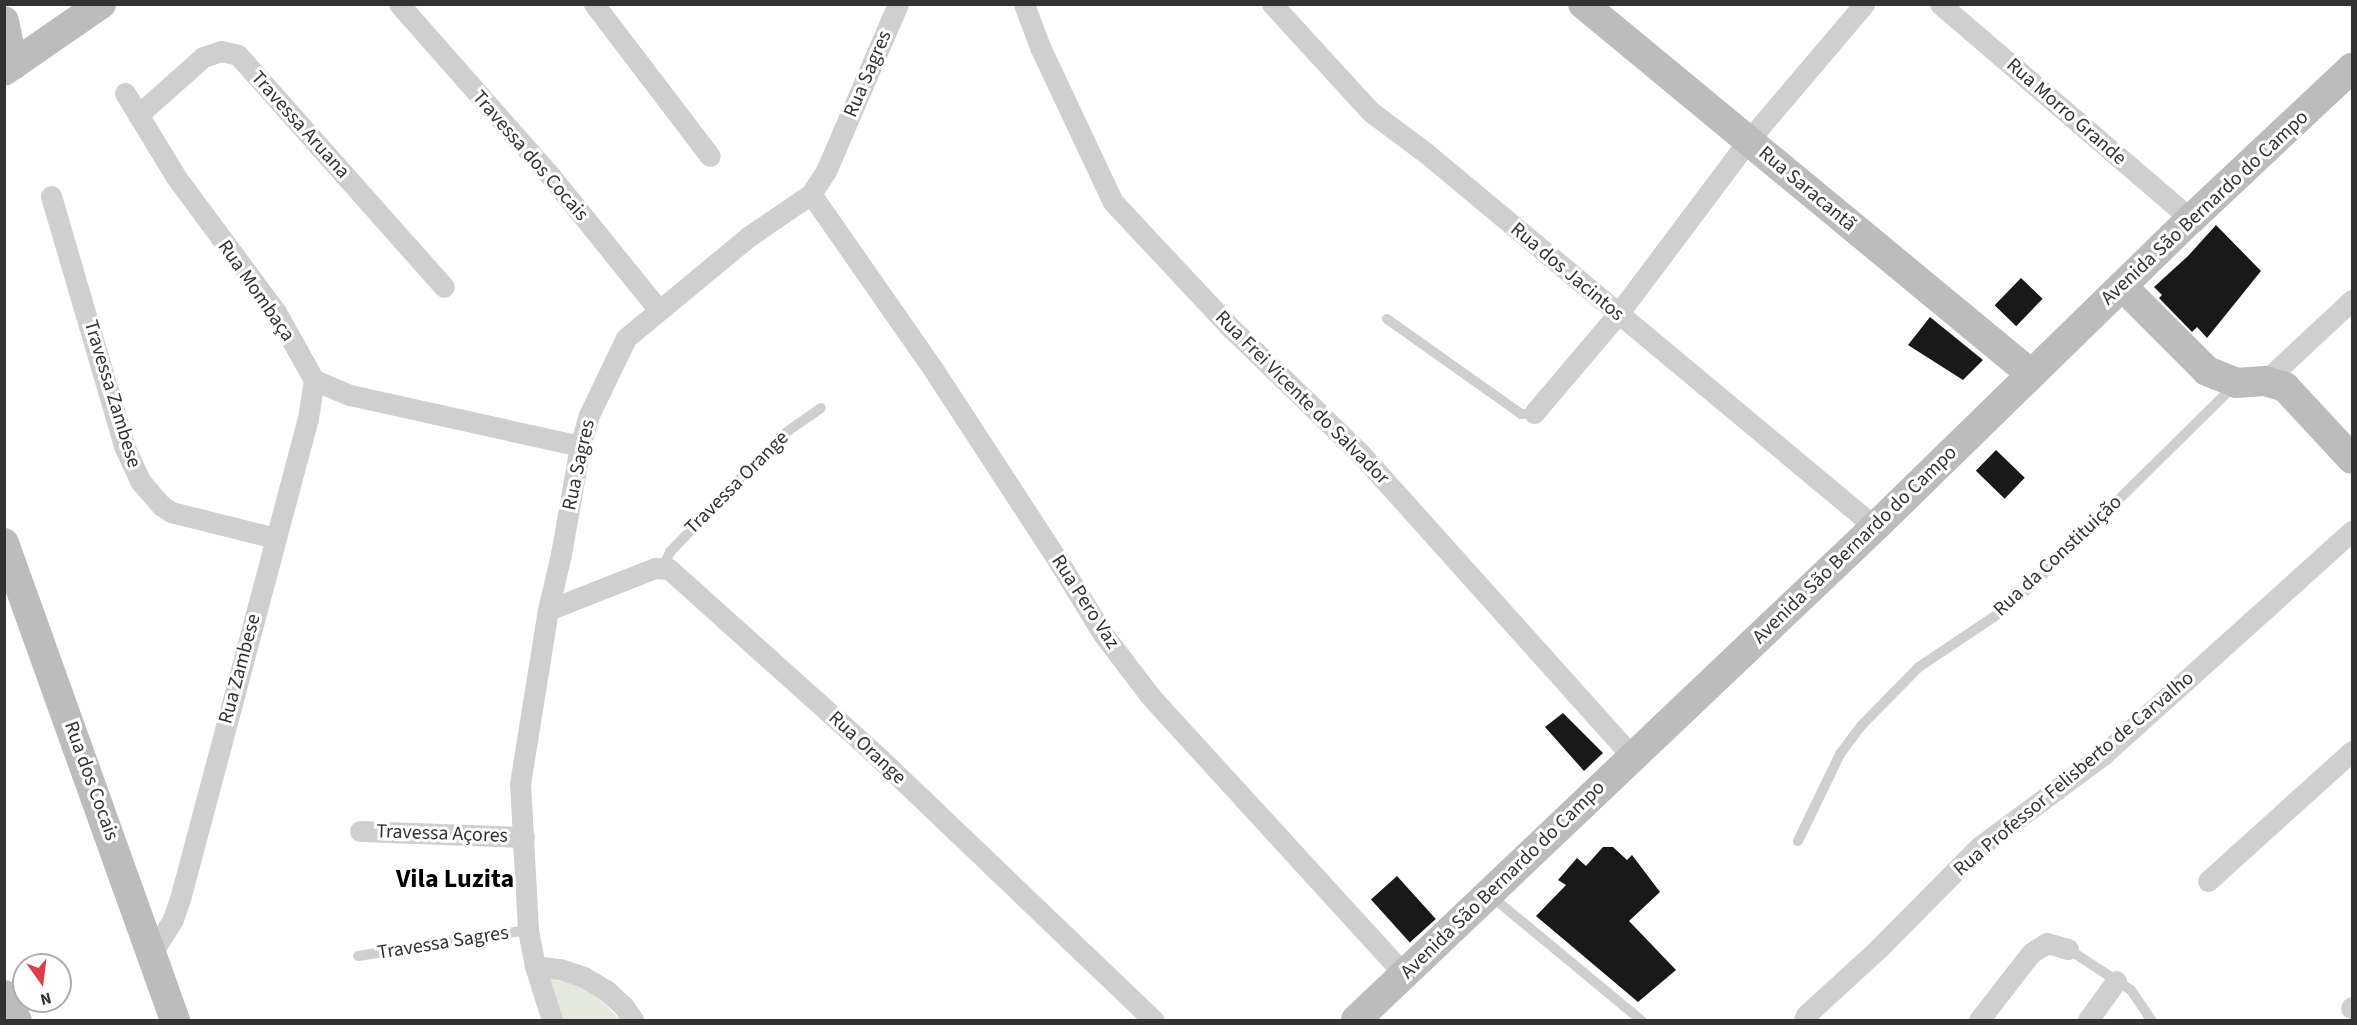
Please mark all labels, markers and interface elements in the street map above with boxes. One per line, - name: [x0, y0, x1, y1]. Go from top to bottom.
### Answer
- street label: Rua Sagres: [839, 27, 897, 121]
- street label: Rua Morro Grande: [2001, 53, 2131, 171]
- street label: Travessa Aruana: [246, 66, 354, 184]
- street label: Travessa dos Cocais: [467, 86, 593, 226]
- street label: Avenida São Bernardo do Campo: [2096, 106, 2314, 310]
- street label: Rua Saracantã: [1753, 141, 1861, 237]
- street label: Rua dos Jacintos: [1505, 218, 1629, 326]
- street label: Rua Mombaça: [212, 236, 300, 346]
- street label: Rua Frei Vicente do Salvador: [1210, 306, 1394, 490]
- street label: Travessa Zambese: [78, 317, 146, 471]
- street label: Rua Sagres: [558, 417, 600, 513]
- street label: Travessa Orange: [680, 426, 794, 540]
- street label: Avenida São Bernardo do Campo: [1748, 441, 1962, 649]
- street label: Rua da Constituição: [1989, 490, 2127, 622]
- street label: Rua Pero Vaz: [1046, 551, 1124, 653]
- street label: Rua Zambese: [214, 611, 266, 727]
- street label: Rua Professor Felisberto de Carvalho: [1949, 666, 2199, 882]
- street label: Rua Orange: [823, 706, 911, 790]
- street label: Rua dos Cocais: [58, 718, 124, 844]
- street label: Avenida São Bernardo do Campo: [1396, 776, 1610, 984]
- street label: Travessa Açores: [376, 820, 508, 848]
- district label: Vila Luzita: [396, 863, 514, 895]
- street label: Travessa Sagres: [376, 921, 510, 965]
- north arrow: [12, 953, 72, 1013]
- text: N: [38, 987, 54, 1010]

